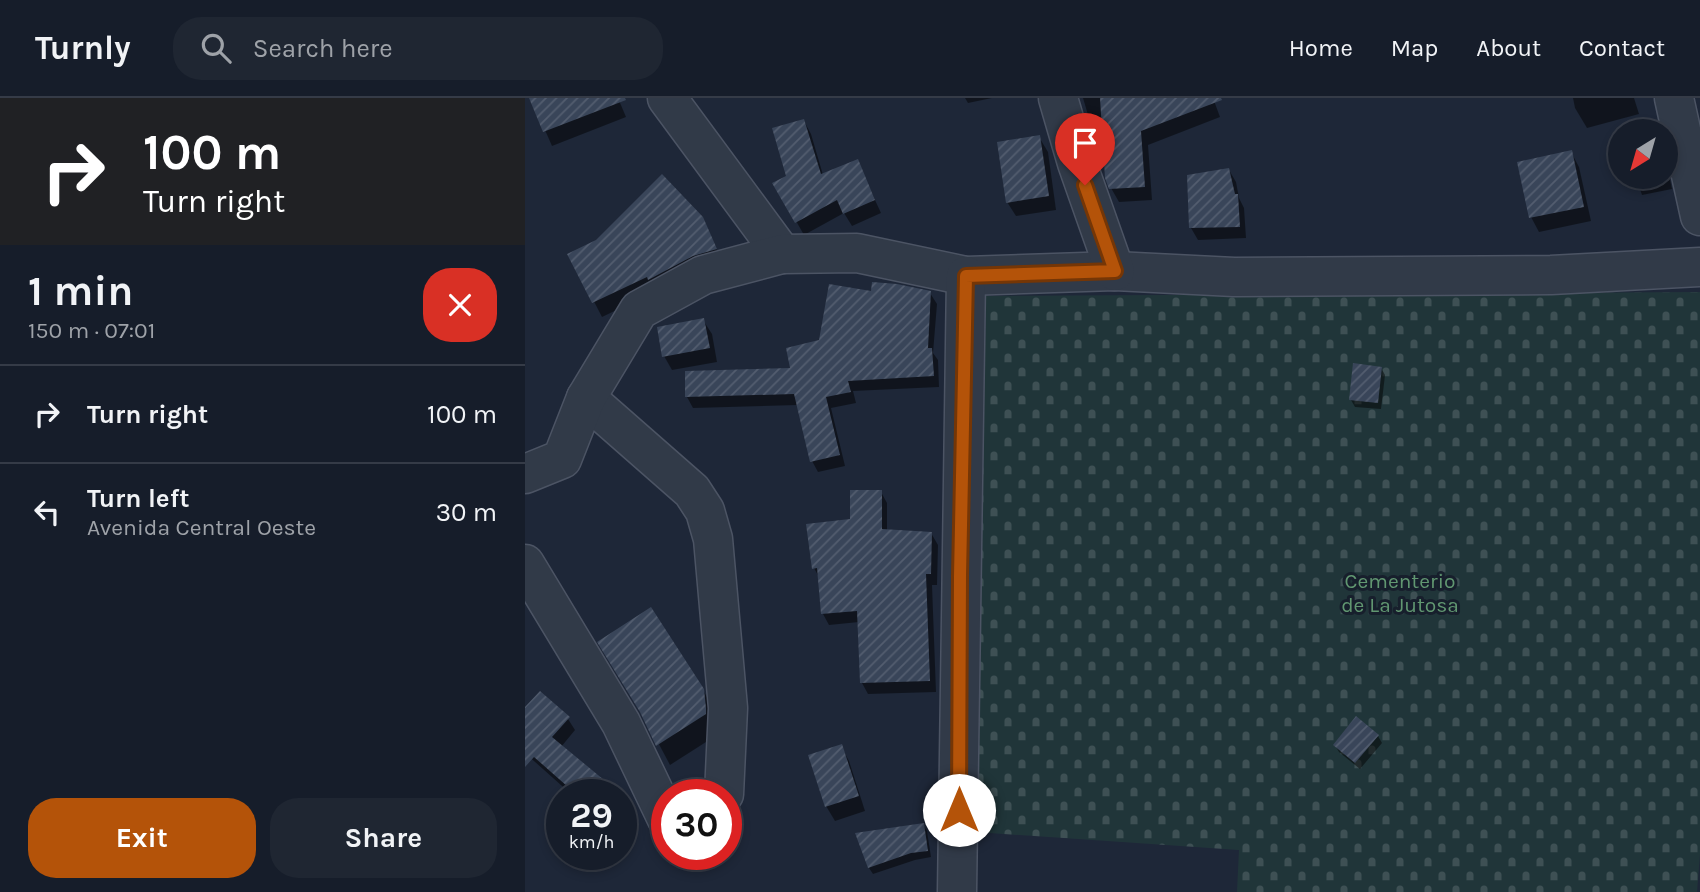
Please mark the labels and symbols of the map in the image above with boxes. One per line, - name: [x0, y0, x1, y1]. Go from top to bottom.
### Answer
- pin: [1055, 113, 1115, 185]
- north arrow: [1608, 119, 1678, 189]
- park label: Cementerio de La Jutosa: [1341, 569, 1459, 617]
- position arrow: [922, 773, 996, 847]
- speed limit sign: 30: [651, 779, 742, 870]

